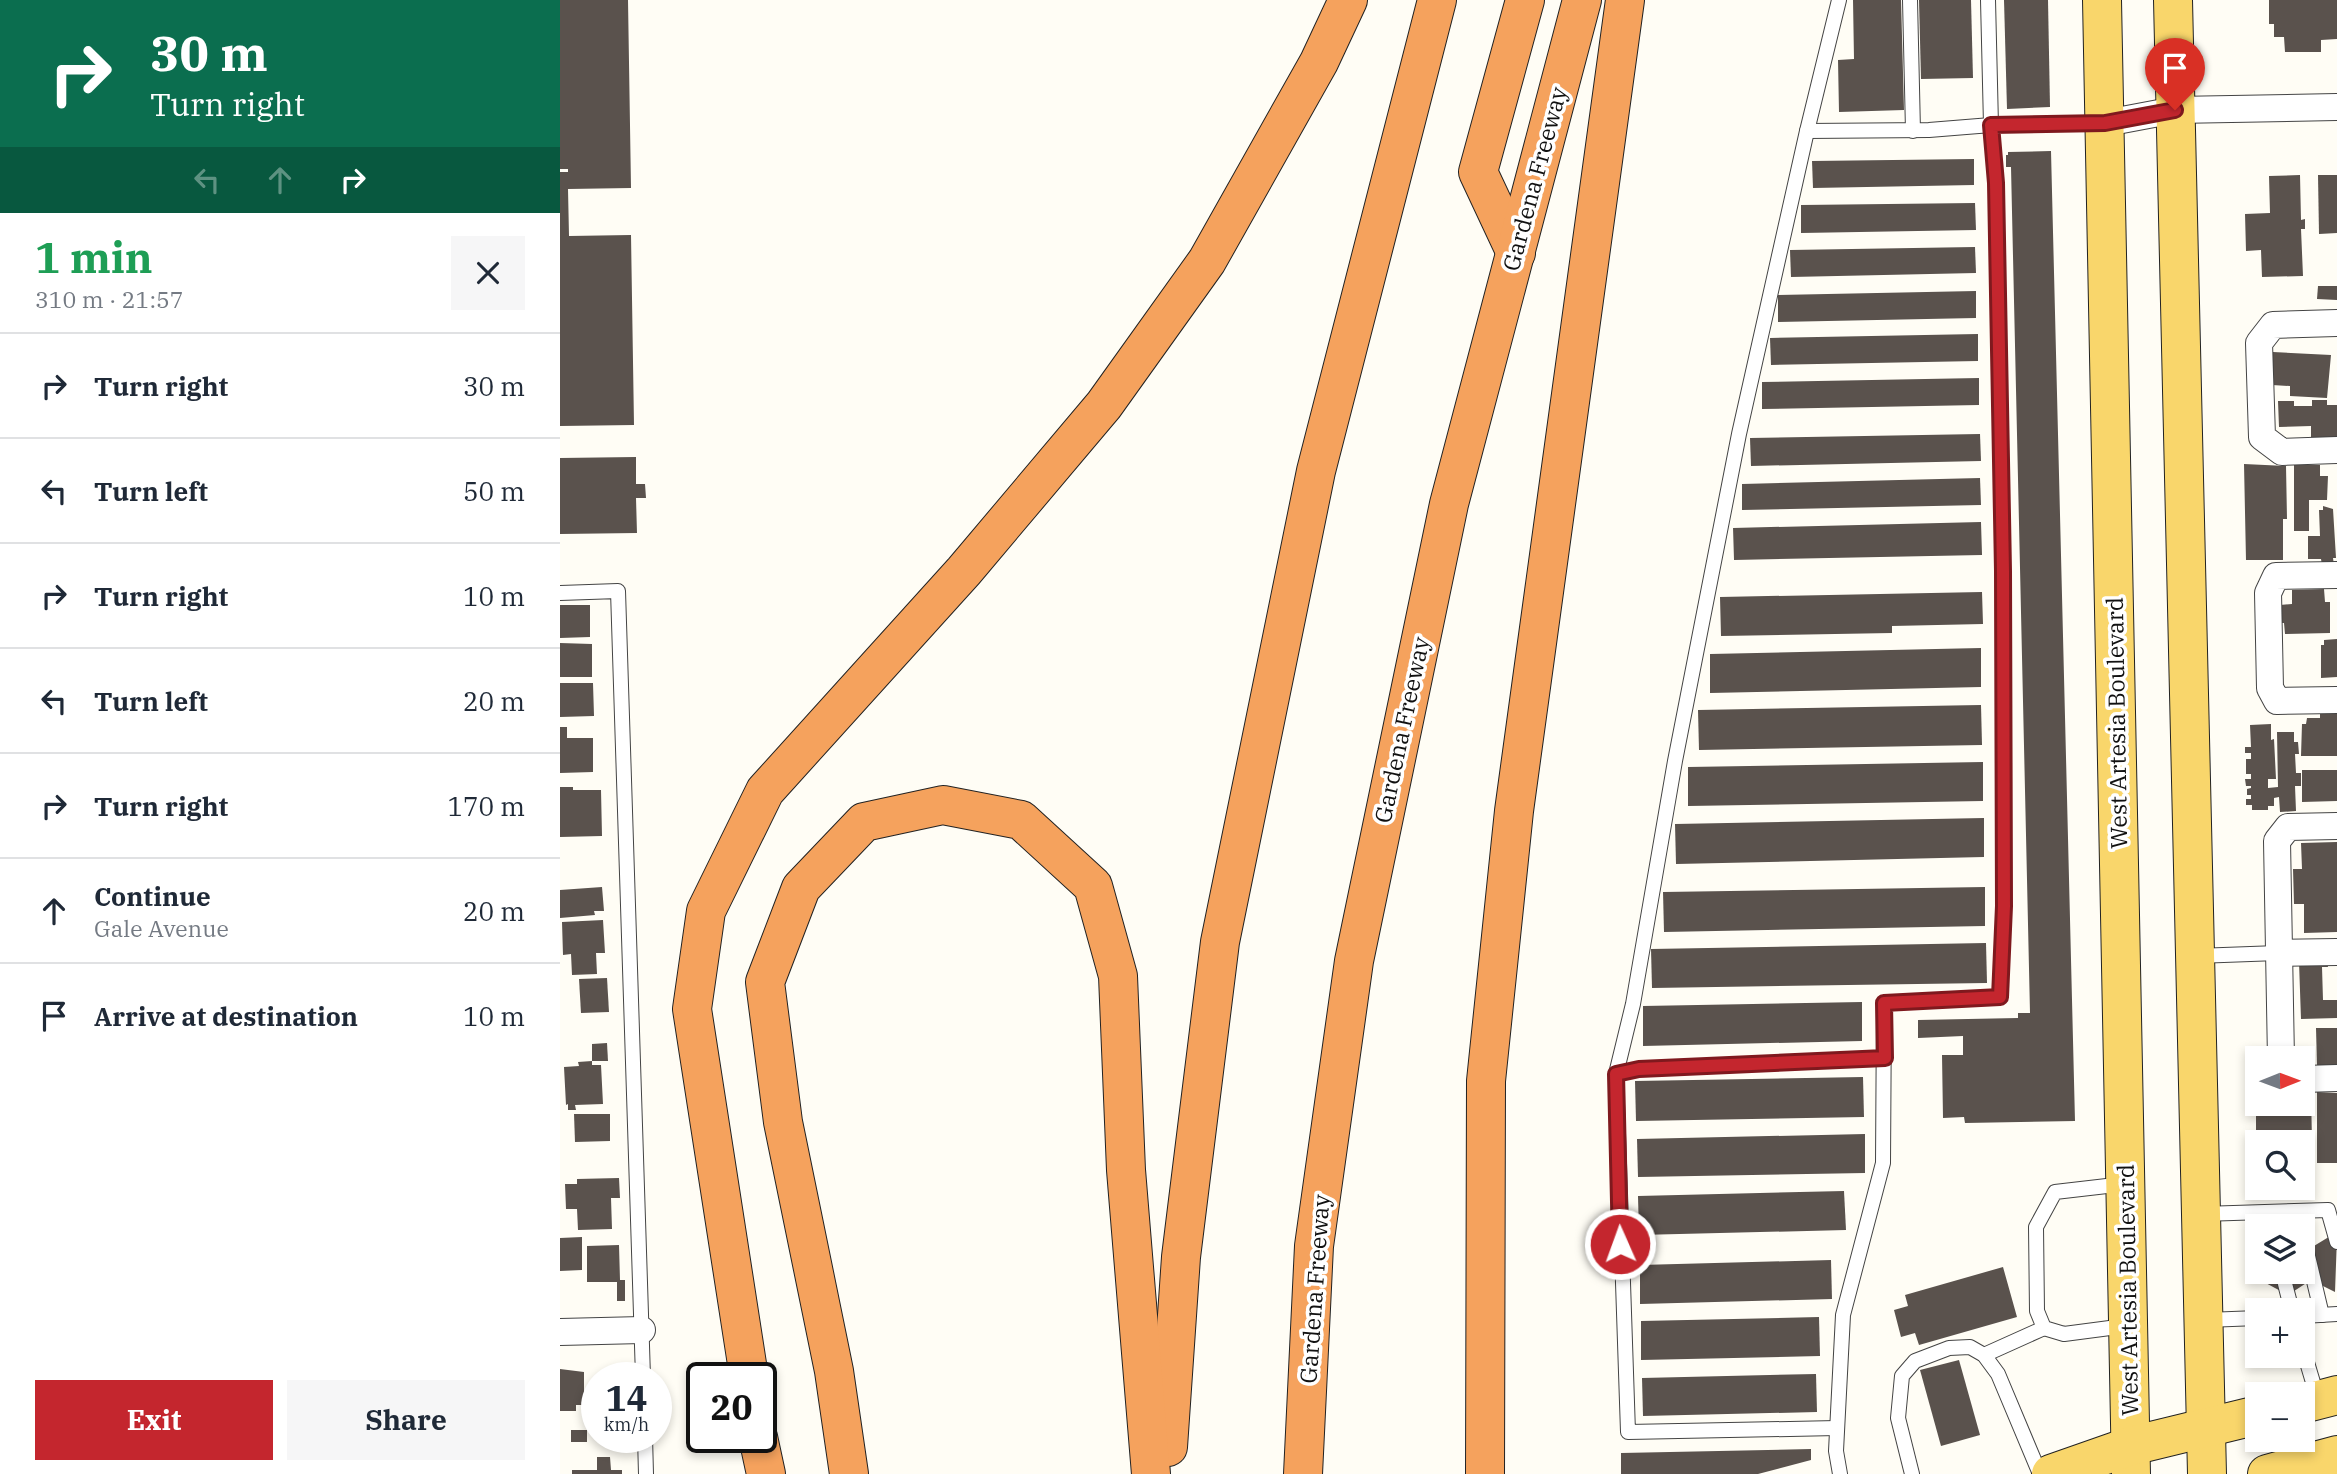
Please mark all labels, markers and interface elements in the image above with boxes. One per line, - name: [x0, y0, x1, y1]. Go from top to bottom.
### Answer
- text: 30 m: [150, 21, 268, 84]
- icon: right: [35, 28, 126, 119]
- pin: [2145, 38, 2205, 110]
- icon: arrive: [2156, 49, 2194, 87]
- text: Turn right: [150, 83, 305, 125]
- street label: Gardena Freeway: [1495, 83, 1573, 274]
- icon: left: [188, 161, 226, 199]
- icon: ahead: [261, 161, 299, 199]
- icon: right: [334, 161, 372, 199]
- text: 1 min: [35, 230, 153, 285]
- button: close: [451, 236, 525, 310]
- text: 310 m · 21:57: [35, 284, 184, 314]
- icon: right: [35, 367, 73, 405]
- text: Turn right: [94, 369, 228, 403]
- text: 30 m: [463, 369, 525, 403]
- icon: left: [35, 472, 73, 510]
- text: Turn left: [94, 474, 208, 508]
- text: 50 m: [463, 474, 525, 508]
- icon: right: [35, 577, 73, 615]
- text: Turn right: [94, 579, 228, 613]
- text: 10 m: [463, 579, 525, 613]
- street label: West Artesia Boulevard: [2099, 597, 2133, 849]
- street label: Gardena Freeway: [1367, 633, 1436, 826]
- icon: left: [35, 682, 73, 720]
- text: Turn left: [94, 684, 208, 718]
- text: 20 m: [463, 684, 525, 718]
- icon: right: [35, 787, 73, 825]
- text: Turn right: [94, 789, 228, 823]
- text: 170 m: [447, 789, 525, 823]
- text: Continue: [94, 879, 211, 913]
- icon: ahead: [35, 892, 73, 930]
- text: 20 m: [463, 894, 525, 928]
- text: Gale Avenue: [94, 913, 229, 943]
- icon: arrive: [35, 997, 73, 1035]
- text: Arrive at destination: [94, 999, 358, 1033]
- text: 10 m: [463, 999, 525, 1033]
- north arrow: [2245, 1046, 2315, 1116]
- map controls: [2245, 1046, 2315, 1452]
- button: search: [2245, 1130, 2315, 1200]
- street label: West Artesia Boulevard: [2110, 1164, 2144, 1416]
- street label: Gardena Freeway: [1292, 1193, 1336, 1384]
- position arrow: [1583, 1207, 1657, 1281]
- button: layers: [2245, 1214, 2315, 1284]
- button: +: [2245, 1298, 2315, 1368]
- speed limit sign: 20: [686, 1362, 777, 1453]
- text: 14: [605, 1375, 648, 1421]
- button: Exit: [35, 1380, 273, 1460]
- button: Share: [287, 1380, 525, 1460]
- button: −: [2245, 1382, 2315, 1452]
- text: km/h: [604, 1413, 649, 1436]

